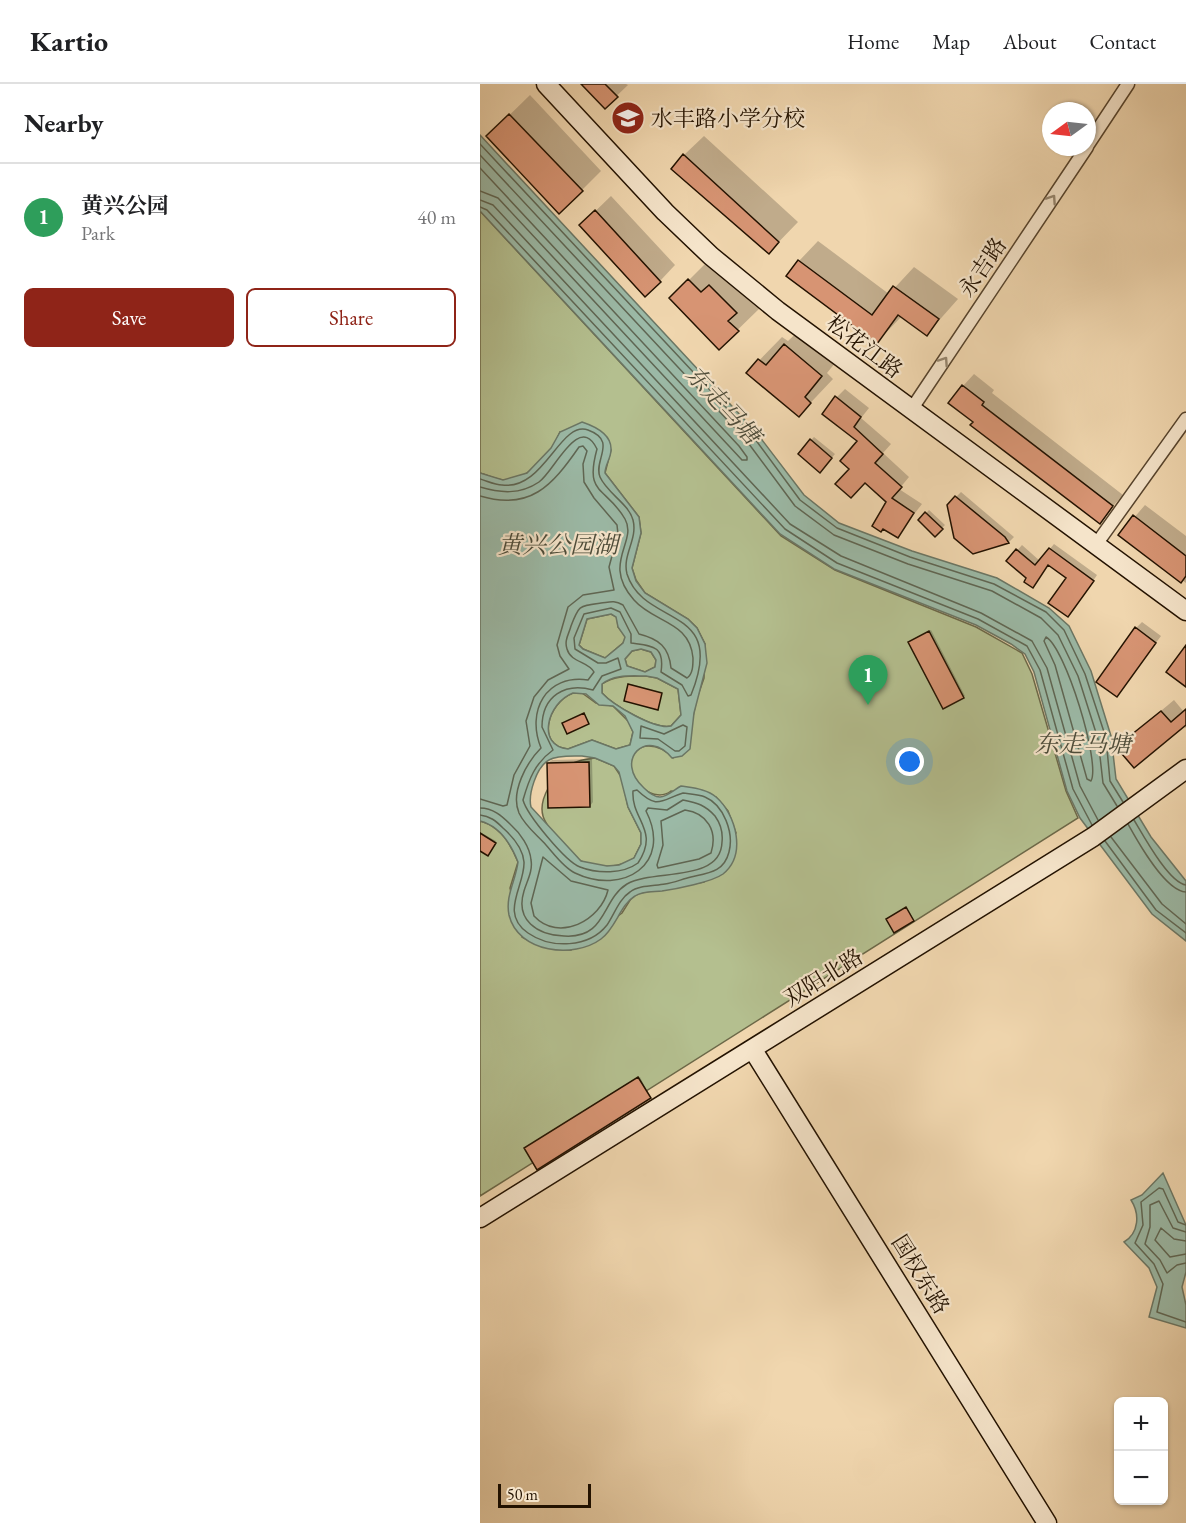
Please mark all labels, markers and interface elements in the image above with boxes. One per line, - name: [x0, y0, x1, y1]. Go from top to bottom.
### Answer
- text: Kartio: [30, 23, 108, 59]
- text: Home: [847, 28, 899, 55]
- text: Map: [932, 28, 970, 55]
- text: About: [1003, 28, 1056, 55]
- text: Contact: [1089, 28, 1156, 55]
- school or university icon: 水丰路小学分校: [610, 100, 646, 136]
- north arrow: [1042, 102, 1096, 156]
- place label: 水丰路小学分校: [651, 104, 805, 133]
- text: Nearby: [24, 106, 104, 140]
- text: 黄兴公园: [81, 191, 169, 220]
- one-way arrow: [1045, 195, 1056, 206]
- text: 1: [38, 204, 49, 230]
- text: 40 m: [417, 204, 456, 230]
- text: Park: [81, 220, 115, 246]
- street label: 永吉路: [952, 232, 1013, 303]
- button: Save: [24, 288, 234, 347]
- button: Share: [246, 288, 456, 347]
- street label: 松花江路: [821, 308, 909, 384]
- one-way arrow: [937, 357, 948, 368]
- water label: 东走马塘: [679, 359, 770, 453]
- water label: 黄兴公园湖: [498, 529, 622, 560]
- pin: 1: [848, 656, 888, 705]
- water label: 东走马塘: [1035, 728, 1135, 759]
- your location: [895, 747, 924, 776]
- street label: 双阳北路: [778, 942, 868, 1013]
- street label: 国权东路: [885, 1229, 956, 1319]
- map controls: [1114, 1397, 1168, 1505]
- button: +: [1114, 1397, 1168, 1451]
- button: −: [1114, 1451, 1168, 1505]
- scale bar: [498, 1481, 591, 1508]
- text: 50 m: [507, 1484, 538, 1505]

